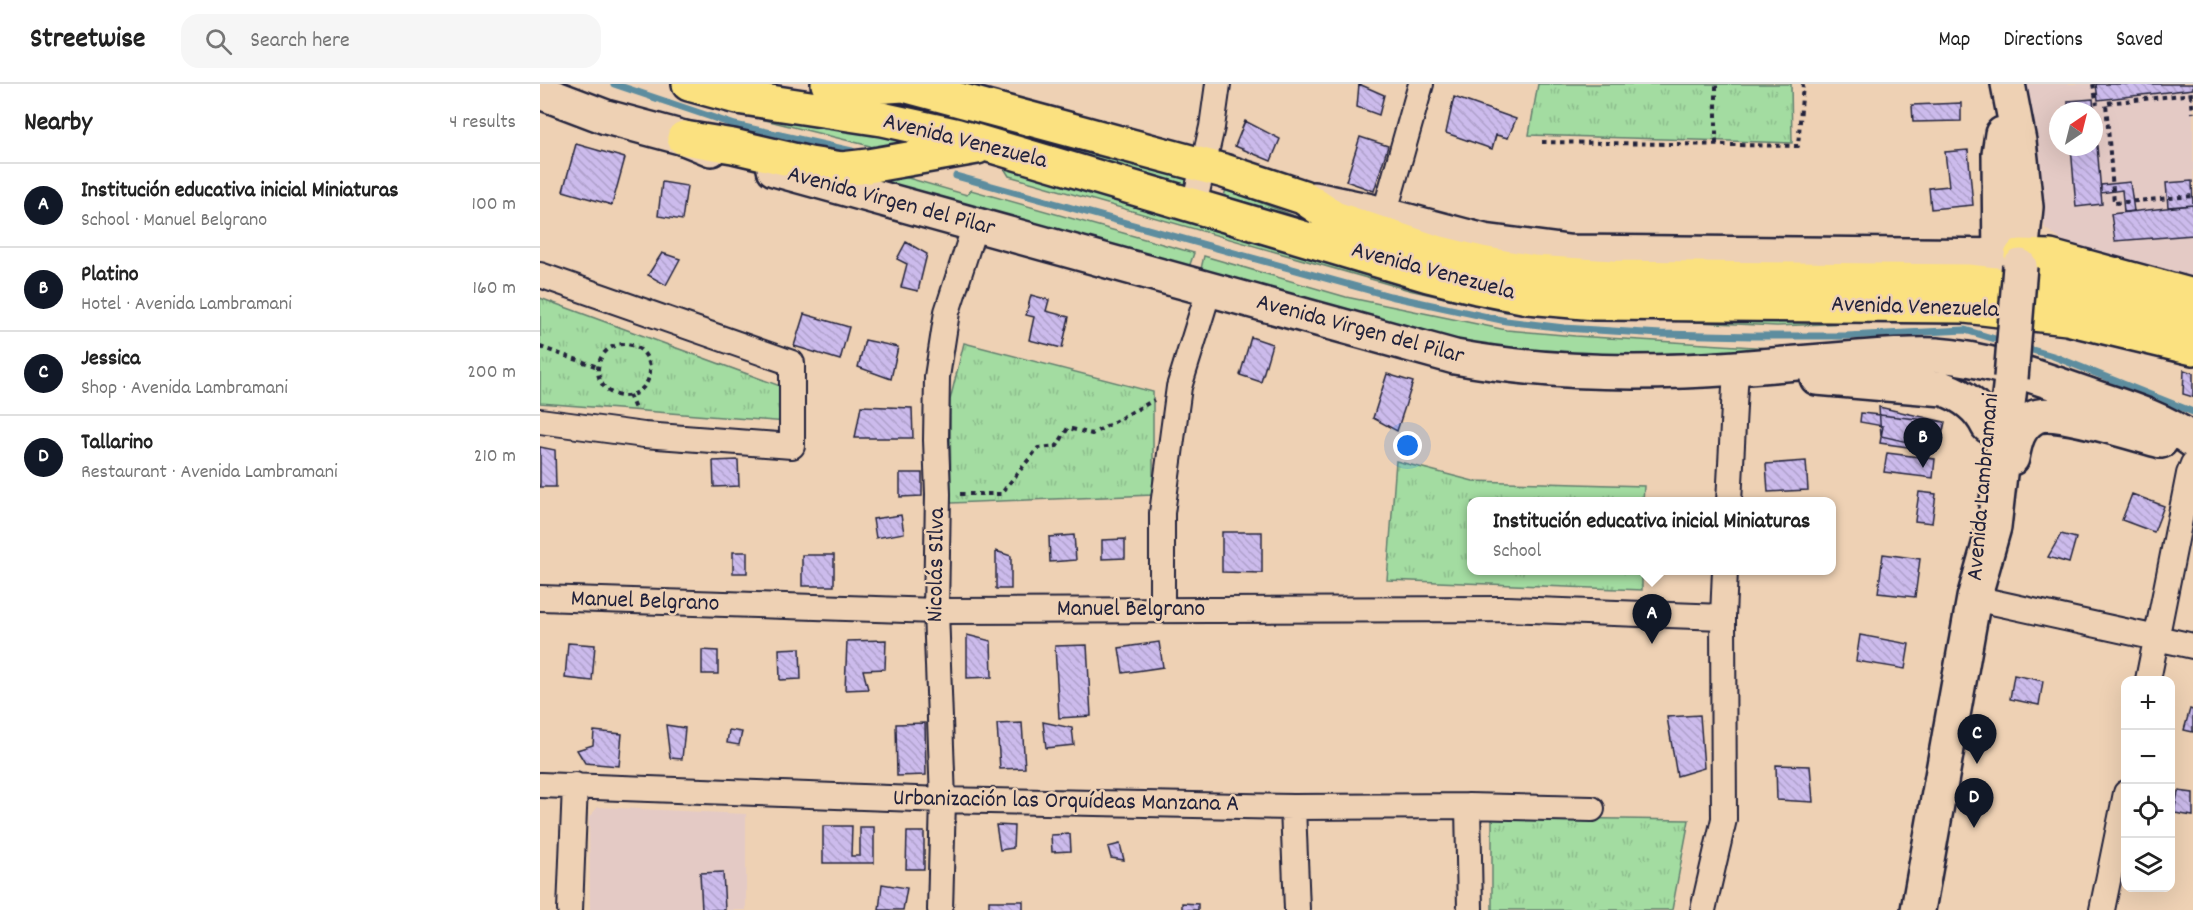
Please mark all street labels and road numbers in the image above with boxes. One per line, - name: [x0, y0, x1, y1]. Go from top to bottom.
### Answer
- street label: Avenida Venezuela: [879, 105, 1051, 179]
- street label: Avenida Virgen del Pilar: [783, 158, 999, 246]
- street label: Avenida Venezuela: [1348, 234, 1519, 310]
- street label: Avenida Virgen del Pilar: [1252, 286, 1468, 374]
- street label: Avenida Venezuela: [1831, 288, 2000, 328]
- street label: Avenida Lambramani: [1959, 392, 2009, 582]
- street label: Nicolás SIlva: [919, 507, 955, 623]
- street label: Manuel Belgrano: [570, 582, 720, 622]
- street label: Manuel Belgrano: [1057, 593, 1205, 627]
- street label: Urbanización las Orquídeas Manzana A: [893, 782, 1239, 822]

